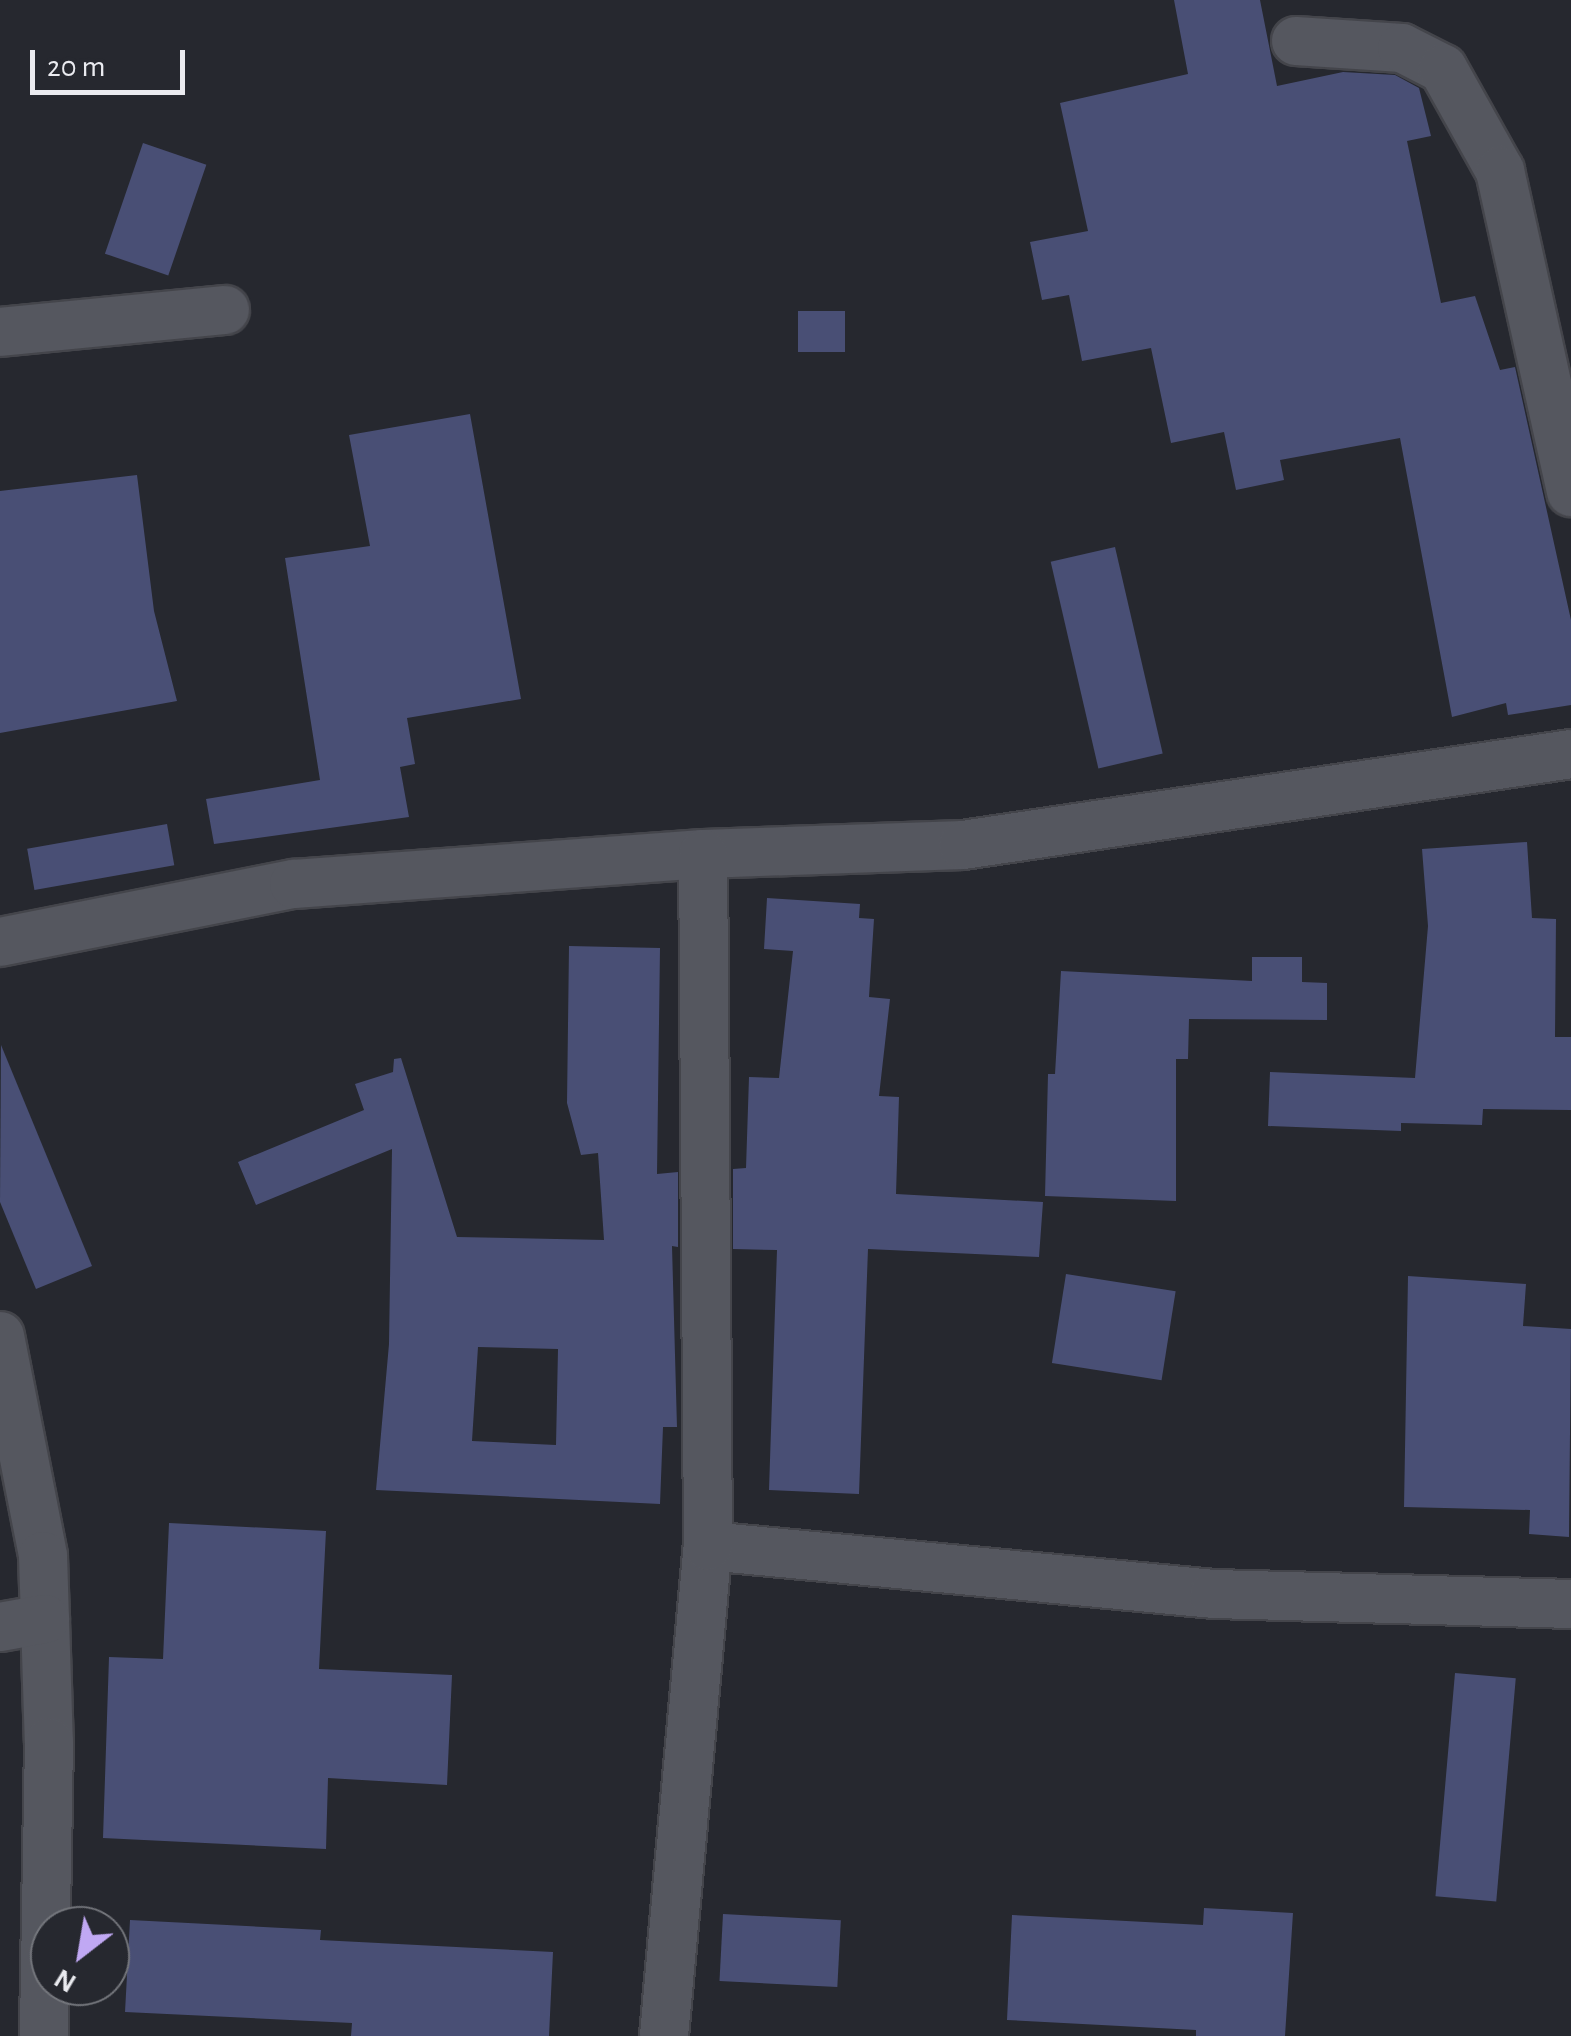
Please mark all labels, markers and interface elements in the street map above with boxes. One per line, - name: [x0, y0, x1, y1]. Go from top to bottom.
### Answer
- scale bar: [35, 30, 190, 92]
- text: 20 m: [47, 52, 105, 82]
- north arrow: [30, 1906, 130, 2006]
- text: N: [50, 1963, 81, 1997]

